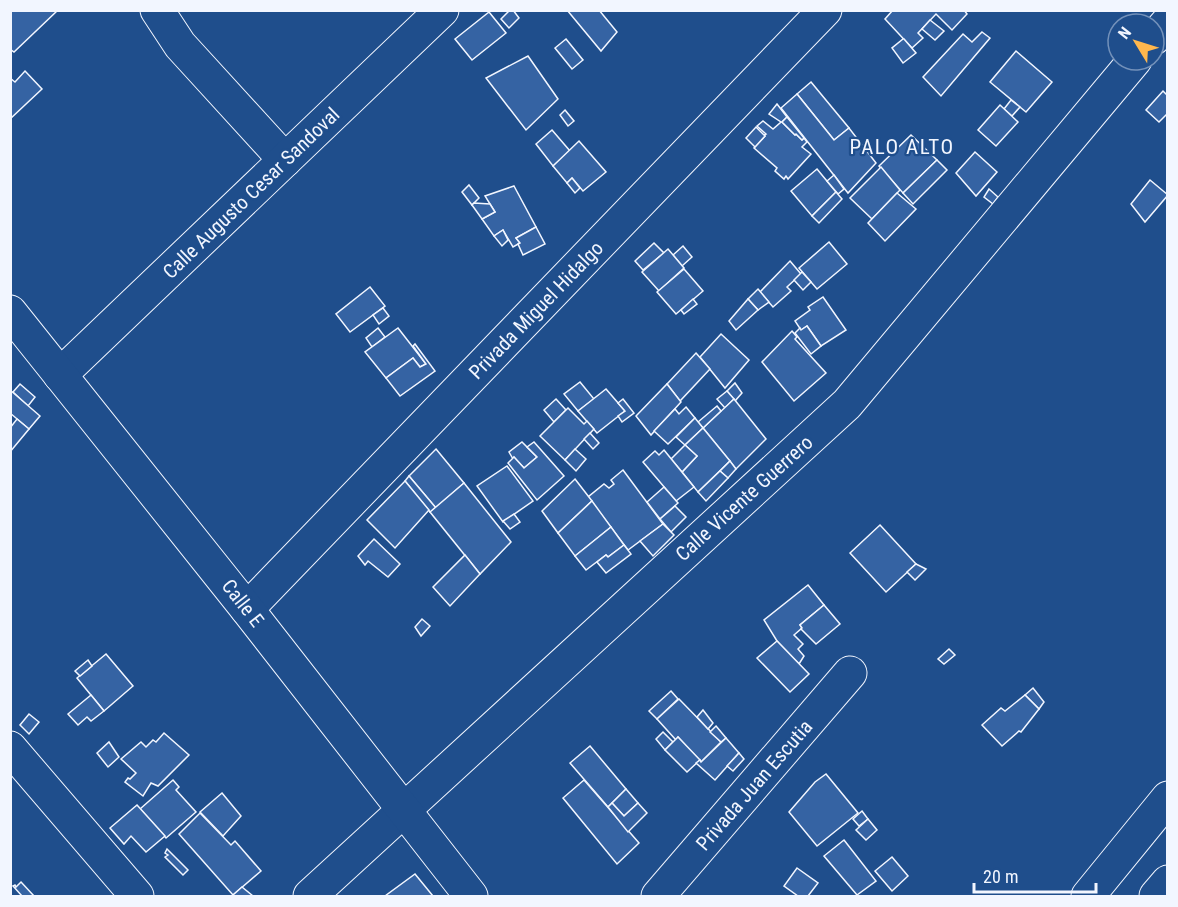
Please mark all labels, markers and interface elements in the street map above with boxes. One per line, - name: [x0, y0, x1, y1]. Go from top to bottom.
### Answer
- north arrow: [1106, 12, 1166, 72]
- text: N: [1114, 23, 1135, 43]
- street label: Calle Augusto Cesar Sandoval: [158, 102, 344, 284]
- district label: PALO ALTO: [849, 135, 955, 159]
- street label: Privada Miguel Hidalgo: [464, 236, 608, 384]
- street label: Calle Vicente Guerrero: [670, 430, 818, 566]
- street label: Calle E: [217, 574, 269, 632]
- street label: Privada Juan Escutia: [691, 715, 817, 855]
- scale bar: [974, 856, 1096, 894]
- text: 20 m: [983, 866, 1018, 887]

